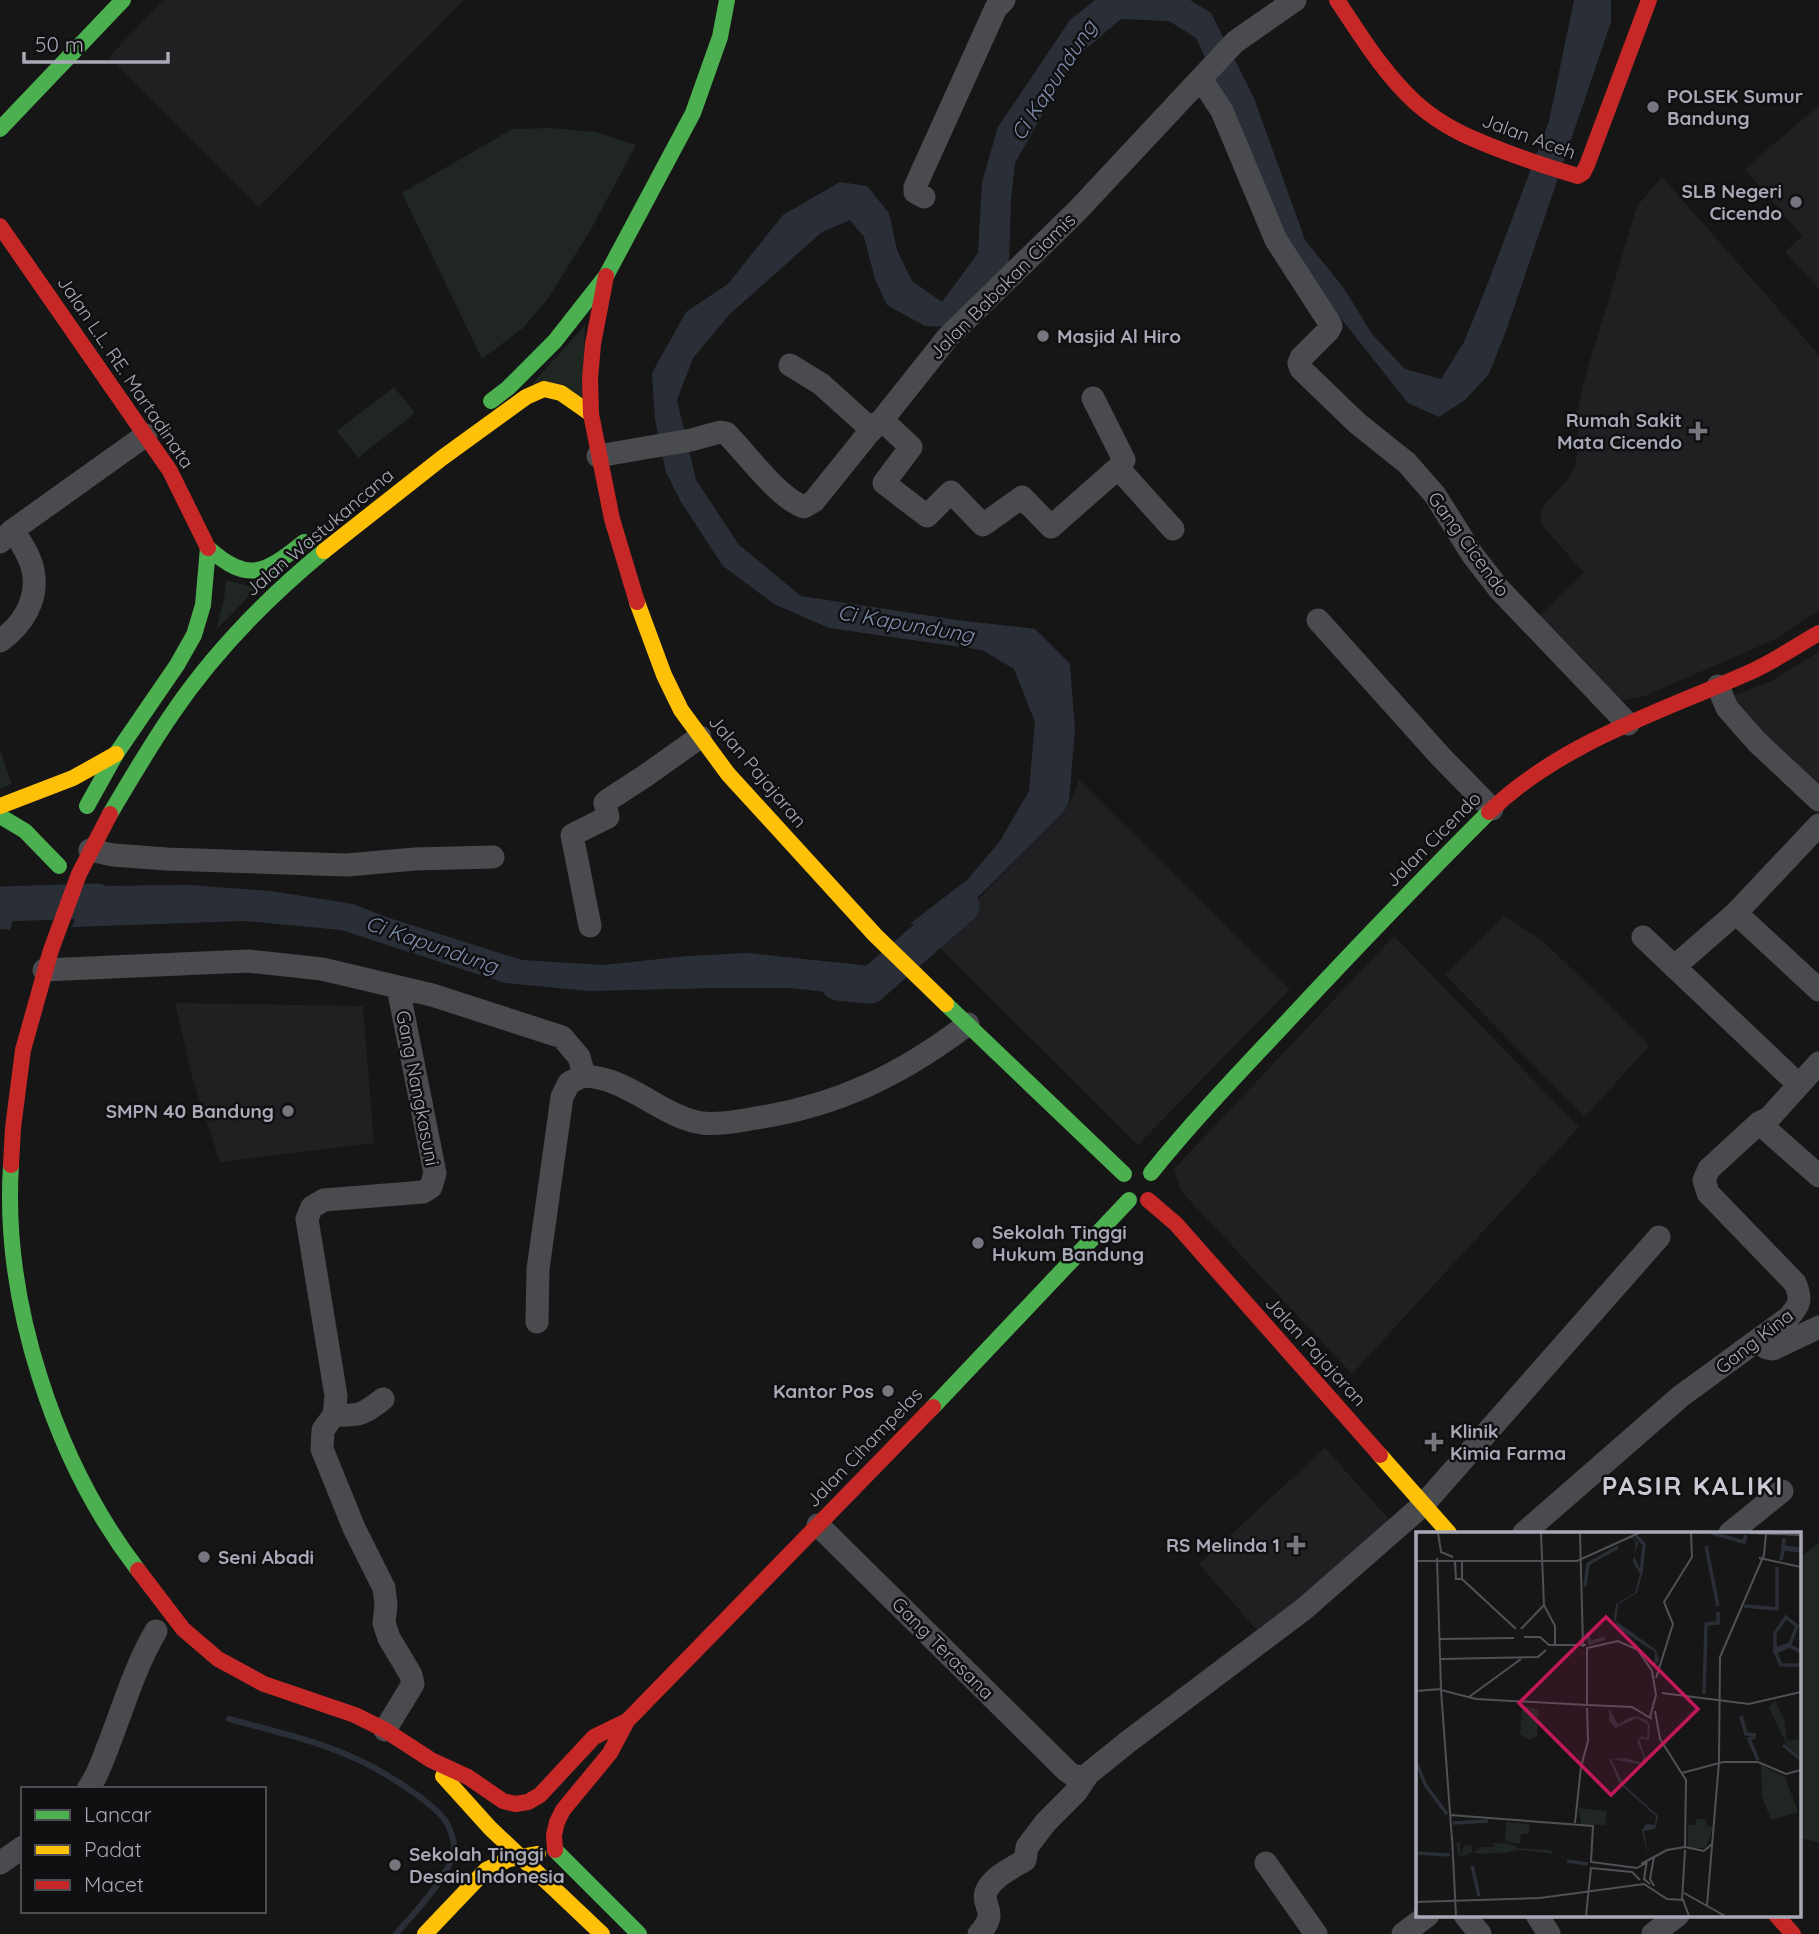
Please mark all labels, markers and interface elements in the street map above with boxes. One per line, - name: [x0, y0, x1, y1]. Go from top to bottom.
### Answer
- water label: Ci Kapundung: [1005, 14, 1102, 145]
- scale bar: [24, 21, 168, 65]
- text: 50 m: [35, 31, 84, 57]
- place label: POLSEK Sumur Bandung: [1667, 84, 1803, 130]
- marker: POLSEK Sumur Bandung: [1645, 99, 1661, 115]
- street label: Jalan Aceh: [1479, 108, 1579, 164]
- place label: SLB Negeri Cicendo: [1681, 179, 1782, 225]
- marker: SLB Negeri Cicendo: [1788, 194, 1804, 210]
- street label: Jalan Babakan Ciamis: [924, 208, 1080, 364]
- street label: Jalan L.L. RE. Martadinata: [52, 271, 200, 473]
- place label: Masjid Al Hiro: [1057, 324, 1181, 348]
- marker: Masjid Al Hiro: [1035, 328, 1051, 344]
- place label: Rumah Sakit Mata Cicendo: [1557, 408, 1682, 454]
- marker: Rumah Sakit Mata Cicendo: [1688, 421, 1708, 441]
- street label: Jalan Wastukancana: [240, 463, 398, 601]
- street label: Gang Cicendo: [1423, 487, 1515, 601]
- water label: Ci Kapundung: [836, 598, 978, 648]
- street label: Jalan Pajajaran: [704, 710, 812, 832]
- street label: Jalan Cicendo: [1380, 786, 1486, 892]
- water label: Ci Kapundung: [363, 909, 503, 979]
- street label: Gang Nangkasuni: [391, 1008, 445, 1168]
- place label: SMPN 40 Bandung: [106, 1099, 274, 1123]
- marker: SMPN 40 Bandung: [280, 1103, 296, 1119]
- place label: Sekolah Tinggi Hukum Bandung: [992, 1220, 1144, 1266]
- marker: Sekolah Tinggi Hukum Bandung: [970, 1235, 986, 1251]
- street label: Jalan Pajajaran: [1260, 1291, 1372, 1411]
- street label: Gang Kina: [1710, 1303, 1798, 1379]
- place label: Kantor Pos: [773, 1379, 874, 1403]
- street label: Jalan Cihampelas: [801, 1382, 927, 1512]
- marker: Kantor Pos: [880, 1383, 896, 1399]
- place label: Klinik Kimia Farma: [1450, 1419, 1566, 1465]
- marker: Klinik Kimia Farma: [1424, 1432, 1444, 1452]
- district label: PASIR KALIKI: [1602, 1469, 1784, 1502]
- inset map: [1416, 1532, 1801, 1916]
- place label: RS Melinda 1: [1166, 1533, 1280, 1557]
- marker: RS Melinda 1: [1286, 1535, 1306, 1555]
- place label: Seni Abadi: [218, 1545, 314, 1569]
- marker: Seni Abadi: [196, 1549, 212, 1565]
- street label: Gang Terasana: [887, 1592, 999, 1704]
- legend: [21, 1787, 266, 1913]
- text: Lancar: [84, 1801, 152, 1827]
- text: Padat: [84, 1836, 142, 1862]
- place label: Sekolah Tinggi Desain Indonesia: [409, 1842, 565, 1888]
- marker: Sekolah Tinggi Desain Indonesia: [387, 1857, 403, 1873]
- text: Macet: [84, 1871, 144, 1897]

